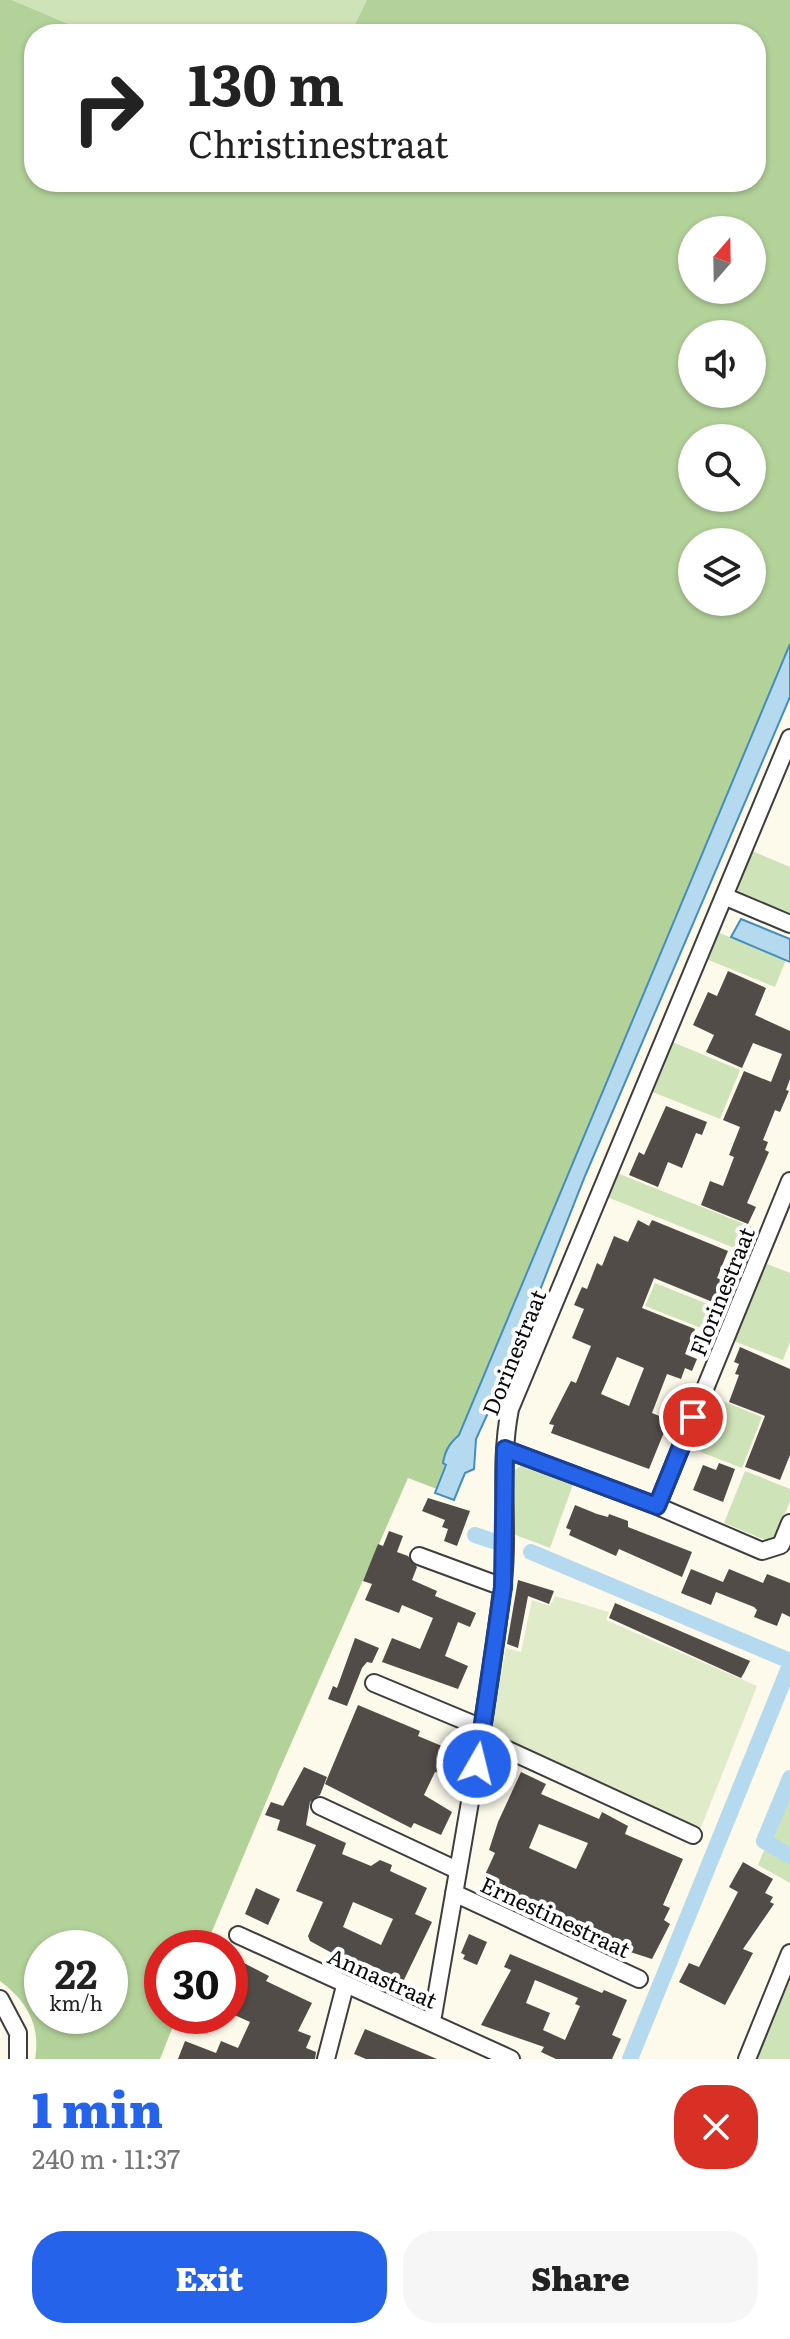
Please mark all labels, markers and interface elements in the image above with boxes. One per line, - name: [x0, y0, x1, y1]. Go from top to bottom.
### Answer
- text: 130 m: [188, 40, 344, 123]
- icon: right: [56, 56, 160, 160]
- text: Christinestraat: [188, 116, 449, 169]
- north arrow: [678, 216, 766, 304]
- map controls: [678, 216, 766, 616]
- button: sound: [678, 320, 766, 408]
- button: search: [678, 424, 766, 512]
- button: layers: [678, 528, 766, 616]
- street label: Florinestraat: [680, 1221, 762, 1361]
- street label: Dorinestraat: [473, 1284, 553, 1420]
- pin: [659, 1383, 727, 1451]
- icon: arrive: [671, 1395, 715, 1439]
- position arrow: [435, 1722, 519, 1806]
- street label: Ernestinestraat: [476, 1867, 636, 1965]
- speed limit sign: 30: [144, 1930, 248, 2034]
- street label: Annastraat: [323, 1938, 443, 2016]
- text: 22: [55, 1942, 97, 2001]
- text: km/h: [49, 1987, 103, 2017]
- text: 1 min: [32, 2072, 163, 2143]
- button: close: [674, 2085, 758, 2169]
- text: 240 m · 11:37: [32, 2138, 180, 2177]
- button: Exit: [32, 2231, 387, 2323]
- button: Share: [403, 2231, 758, 2323]

